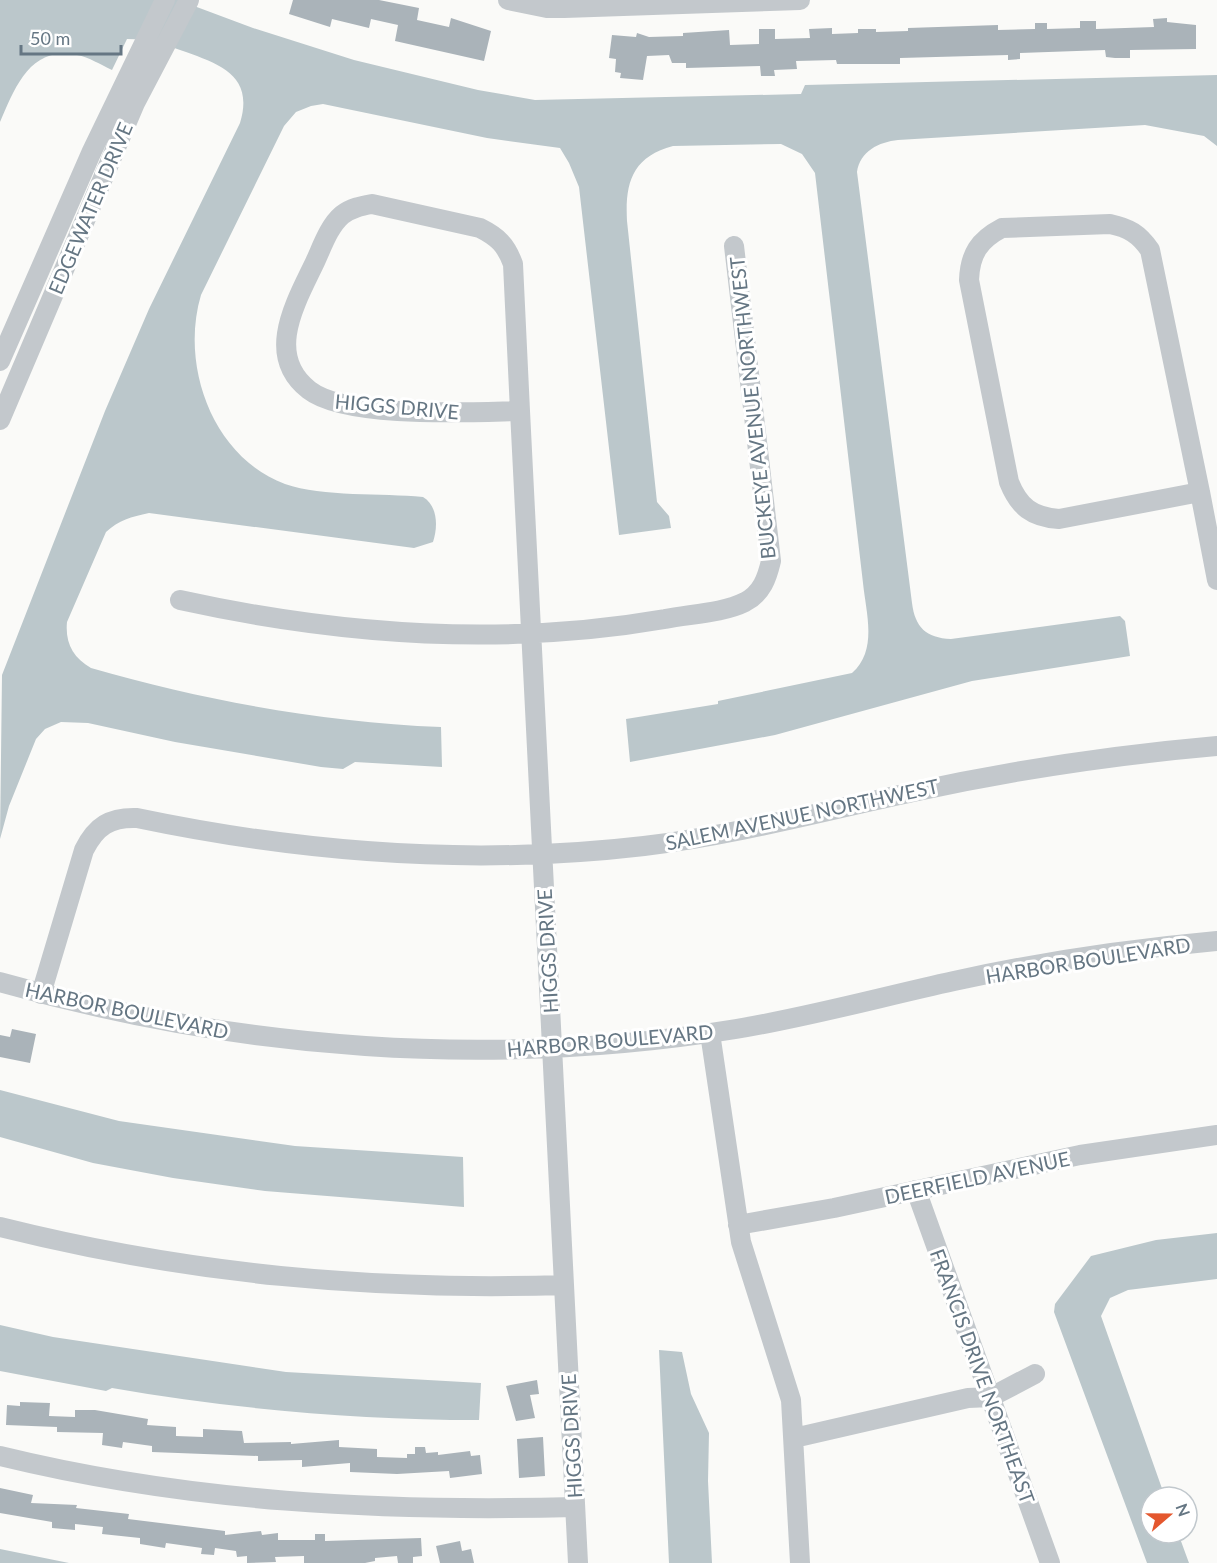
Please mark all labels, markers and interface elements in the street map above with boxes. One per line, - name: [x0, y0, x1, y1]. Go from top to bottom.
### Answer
- scale bar: [21, 18, 122, 56]
- text: 50 m: [30, 27, 70, 49]
- street label: EDGEWATER DRIVE: [43, 118, 137, 298]
- street label: BUCKEYE AVENUE NORTHWEST: [724, 255, 780, 560]
- street label: HIGGS DRIVE: [334, 389, 460, 423]
- street label: SALEM AVENUE NORTHWEST: [663, 773, 941, 855]
- street label: HIGGS DRIVE: [532, 888, 562, 1014]
- street label: HARBOR BOULEVARD: [984, 932, 1192, 988]
- street label: HARBOR BOULEVARD: [23, 977, 231, 1043]
- street label: HARBOR BOULEVARD: [506, 1019, 714, 1061]
- street label: DEERFIELD AVENUE: [882, 1146, 1072, 1208]
- street label: FRANCIS DRIVE NORTHEAST: [926, 1245, 1040, 1507]
- street label: HIGGS DRIVE: [556, 1373, 586, 1499]
- north arrow: [1139, 1485, 1199, 1545]
- text: N: [1173, 1501, 1195, 1519]

